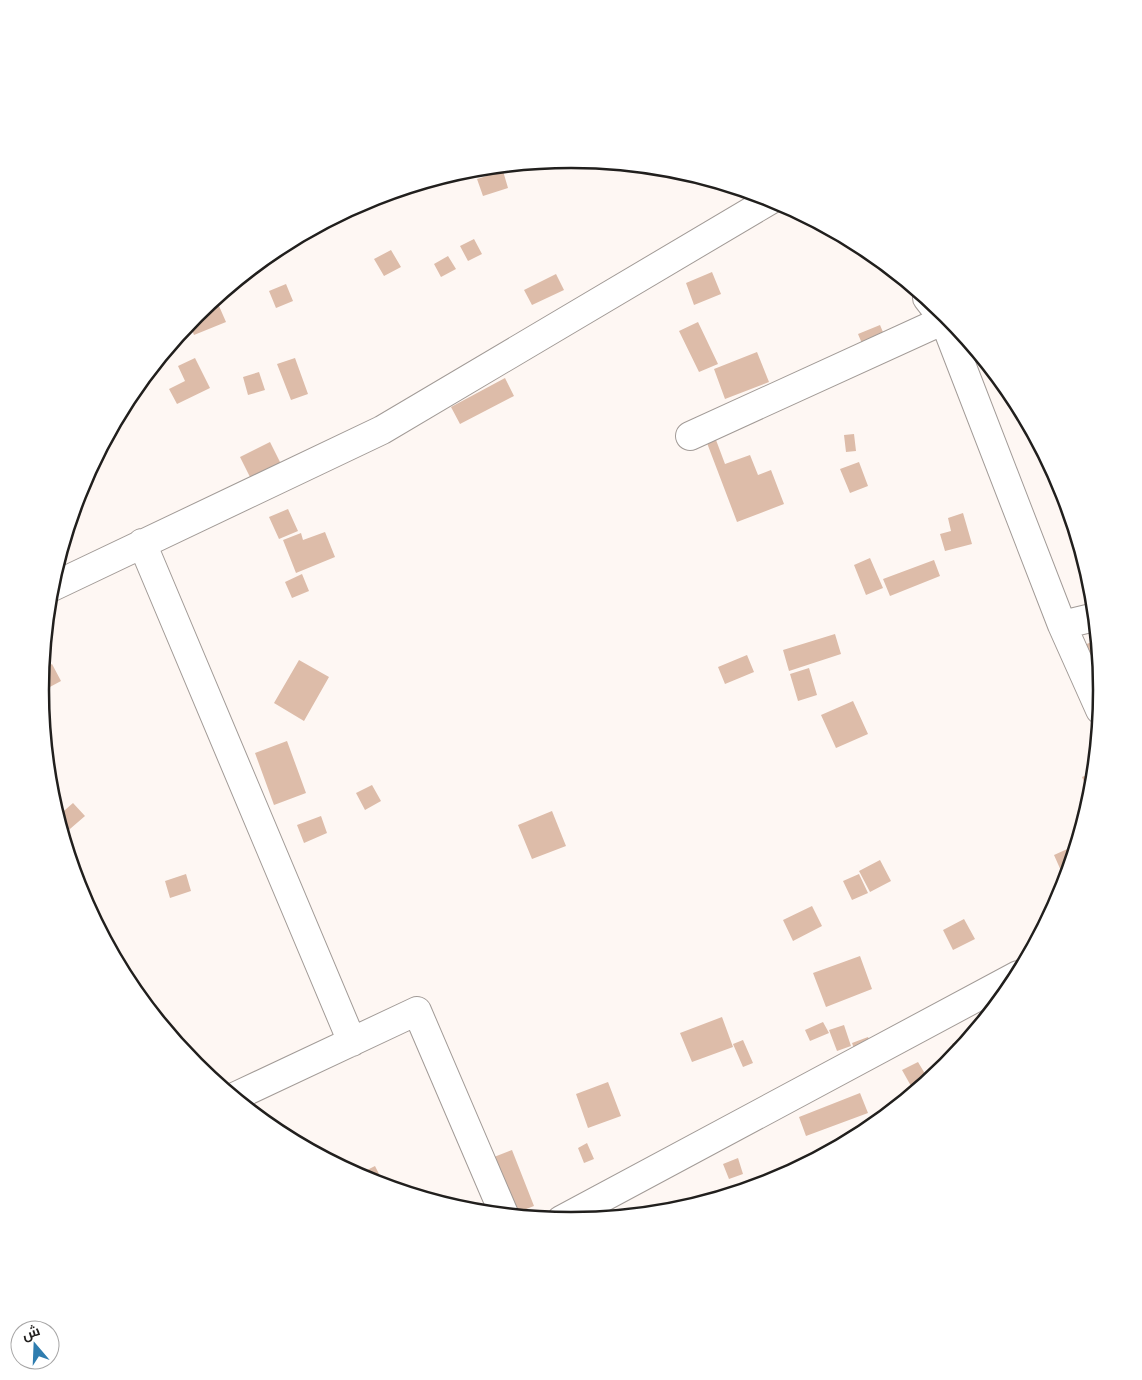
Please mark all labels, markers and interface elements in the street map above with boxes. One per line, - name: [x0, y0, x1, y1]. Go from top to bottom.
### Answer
- north arrow: [10, 1320, 60, 1370]
- text: ش: [19, 1321, 42, 1344]

